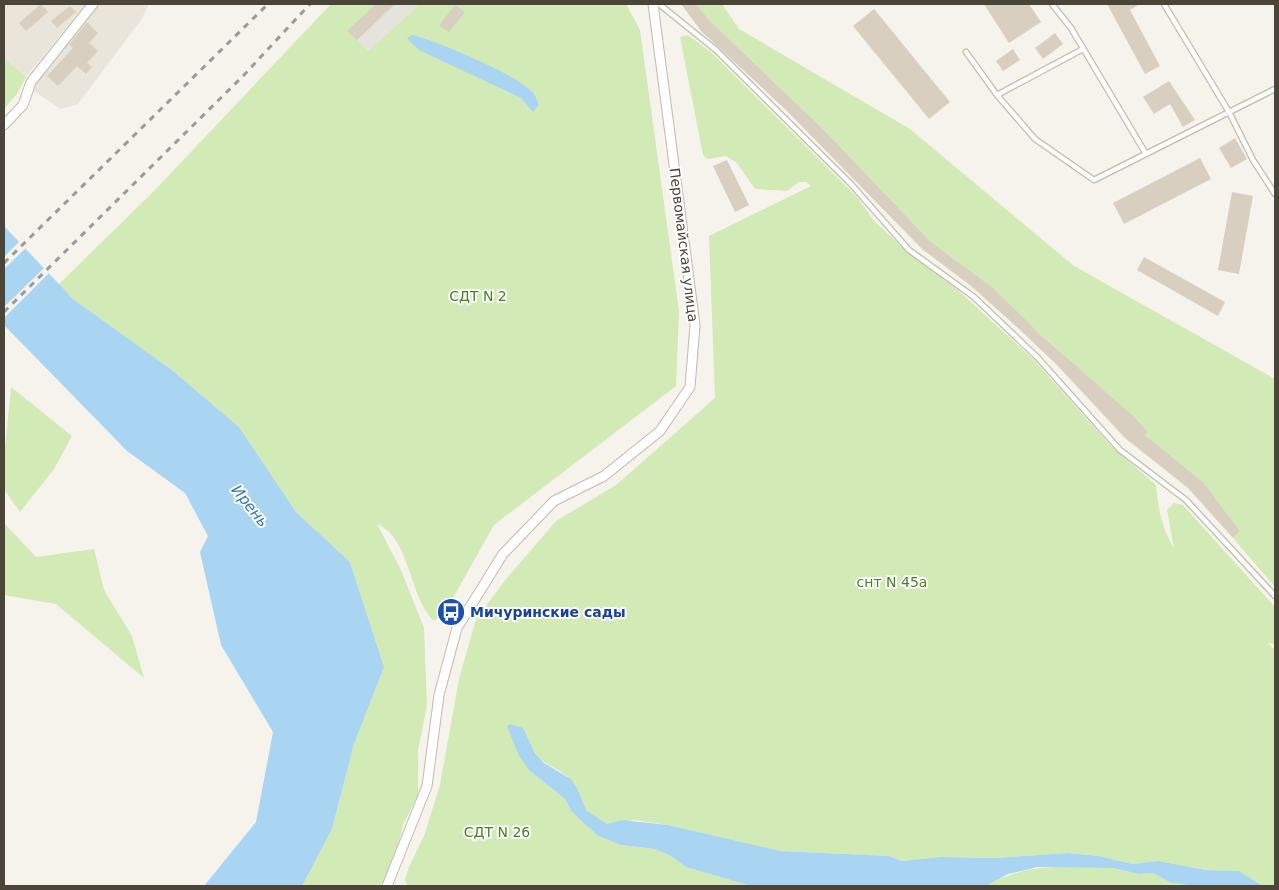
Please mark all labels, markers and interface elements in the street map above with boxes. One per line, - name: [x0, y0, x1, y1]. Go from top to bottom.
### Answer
- street label: Первомайская улица: [667, 167, 701, 323]
- park label: СДТ N 2: [449, 288, 507, 304]
- water label: Ирень: [228, 481, 272, 531]
- park label: снт N 45а: [857, 574, 927, 590]
- bus stop icon: Мичуринские сады: [436, 597, 466, 627]
- place label: Мичуринские сады: [470, 604, 626, 620]
- park label: СДТ N 26: [464, 824, 530, 840]

